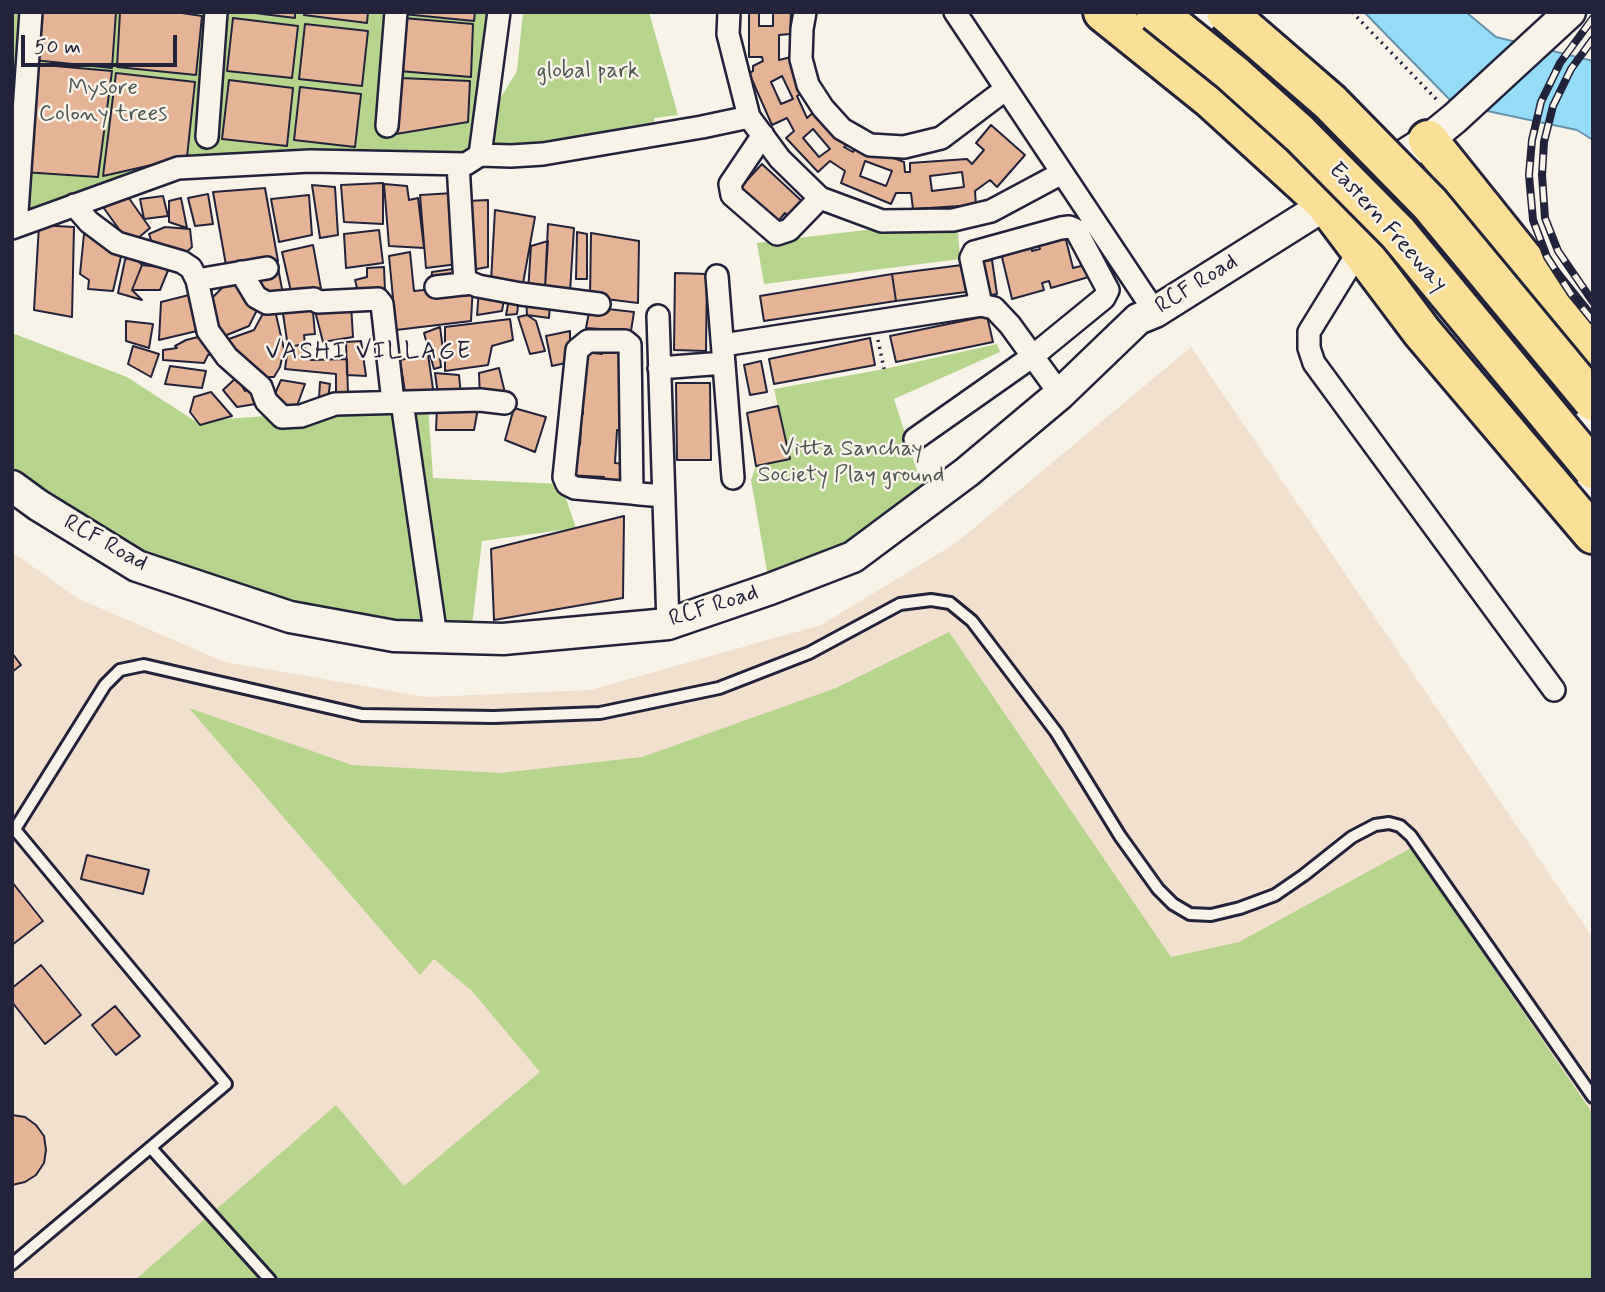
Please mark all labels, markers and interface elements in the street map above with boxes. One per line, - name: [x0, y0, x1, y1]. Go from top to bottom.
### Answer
- scale bar: [24, 21, 180, 65]
- text: 50 m: [34, 33, 81, 61]
- park label: global park: [537, 58, 639, 86]
- park label: Mysore Colony trees: [39, 75, 167, 129]
- street label: Eastern Freeway: [1322, 157, 1452, 299]
- street label: RCF Road: [1151, 249, 1243, 321]
- district label: VASHI VILLAGE: [269, 339, 469, 367]
- park label: Vitta Sanchay Society Play ground: [758, 436, 944, 490]
- street label: RCF Road: [58, 510, 152, 578]
- street label: RCF Road: [666, 580, 762, 634]

